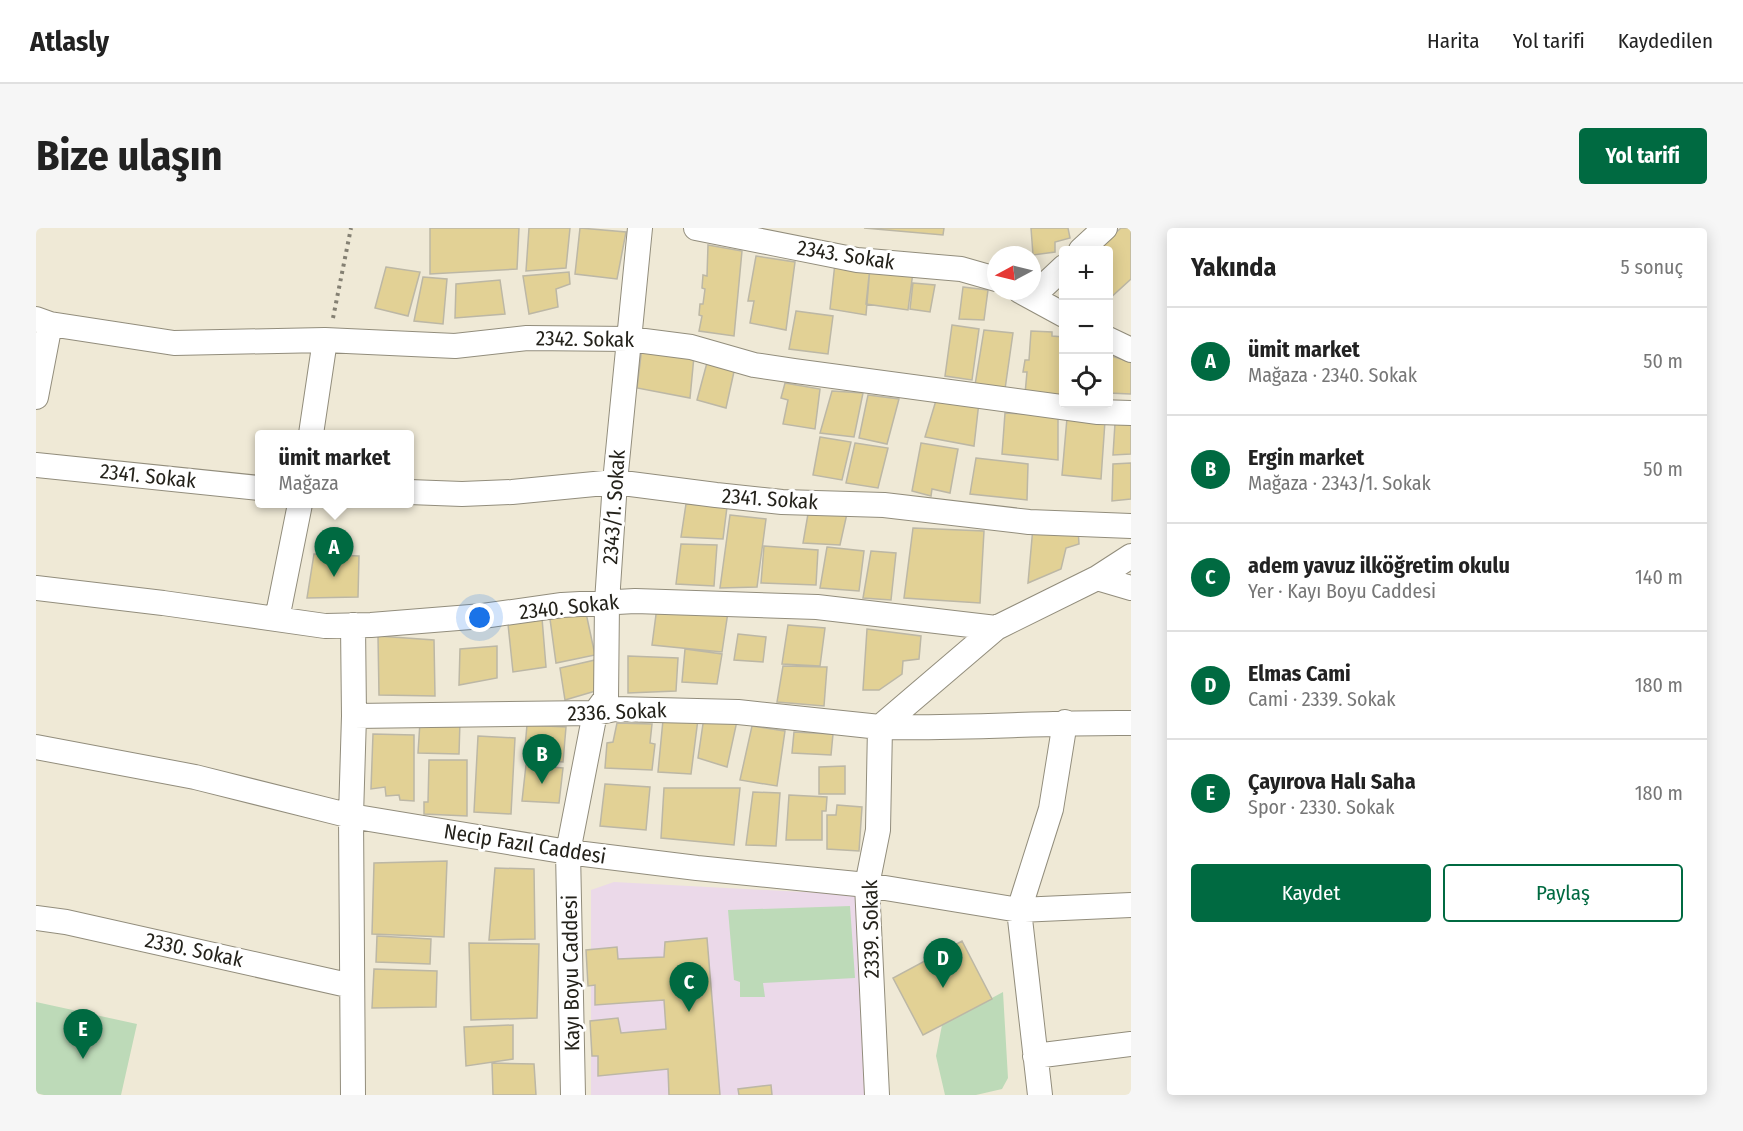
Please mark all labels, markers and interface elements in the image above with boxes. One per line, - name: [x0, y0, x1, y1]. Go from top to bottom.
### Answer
- text: Atlasly: [30, 25, 109, 58]
- text: Harita: [1427, 28, 1480, 54]
- text: Yol tarifi: [1513, 28, 1585, 54]
- text: Kaydedilen: [1618, 28, 1713, 54]
- button: Yol tarifi: [1579, 128, 1707, 184]
- text: Bize ulaşın: [36, 131, 223, 181]
- street label: 2343. Sokak: [795, 234, 897, 276]
- north arrow: [987, 246, 1041, 300]
- map controls: [1059, 246, 1113, 408]
- button: +: [1059, 246, 1113, 300]
- text: Yakında: [1191, 252, 1276, 283]
- text: 5 sonuç: [1621, 255, 1683, 279]
- button: −: [1059, 300, 1113, 354]
- street label: 2342. Sokak: [536, 325, 634, 353]
- text: ümit market: [1248, 336, 1360, 363]
- text: A: [1205, 349, 1216, 373]
- text: 50 m: [1643, 349, 1683, 373]
- button: locate: [1059, 354, 1113, 408]
- text: Mağaza · 2340. Sokak: [1248, 363, 1417, 387]
- popup: [255, 430, 414, 508]
- text: ümit market: [279, 444, 390, 471]
- text: Ergin market: [1248, 444, 1364, 471]
- street label: 2343/1. Sokak: [597, 449, 631, 565]
- text: B: [1205, 457, 1216, 481]
- text: 50 m: [1643, 457, 1683, 481]
- street label: 2341. Sokak: [99, 458, 197, 494]
- text: Mağaza: [279, 471, 339, 495]
- text: Mağaza · 2343/1. Sokak: [1248, 471, 1431, 495]
- street label: 2341. Sokak: [721, 483, 819, 515]
- pin: A: [314, 528, 354, 577]
- text: adem yavuz ilköğretim okulu: [1248, 552, 1510, 579]
- text: C: [1205, 565, 1216, 589]
- text: 140 m: [1635, 565, 1683, 589]
- text: Yer · Kayı Boyu Caddesi: [1248, 579, 1436, 603]
- street label: 2340. Sokak: [518, 589, 620, 625]
- your location: [465, 603, 494, 632]
- text: Elmas Cami: [1248, 660, 1351, 687]
- text: D: [1205, 673, 1216, 697]
- text: 180 m: [1635, 673, 1683, 697]
- text: Cami · 2339. Sokak: [1248, 687, 1396, 711]
- street label: 2336. Sokak: [567, 697, 667, 727]
- pin: B: [522, 734, 562, 784]
- text: Çayırova Halı Saha: [1248, 768, 1416, 795]
- text: E: [1206, 781, 1215, 805]
- text: 180 m: [1635, 781, 1683, 805]
- text: Spor · 2330. Sokak: [1248, 795, 1394, 819]
- street label: Necip Fazıl Caddesi: [442, 818, 608, 870]
- button: Kaydet: [1191, 864, 1431, 922]
- button: Paylaş: [1443, 864, 1683, 922]
- street label: 2339. Sokak: [857, 879, 885, 978]
- street label: Kayı Boyu Caddesi: [557, 895, 585, 1051]
- street label: 2330. Sokak: [143, 927, 246, 973]
- pin: D: [924, 938, 962, 988]
- pin: C: [670, 962, 708, 1012]
- pin: E: [64, 1010, 102, 1059]

